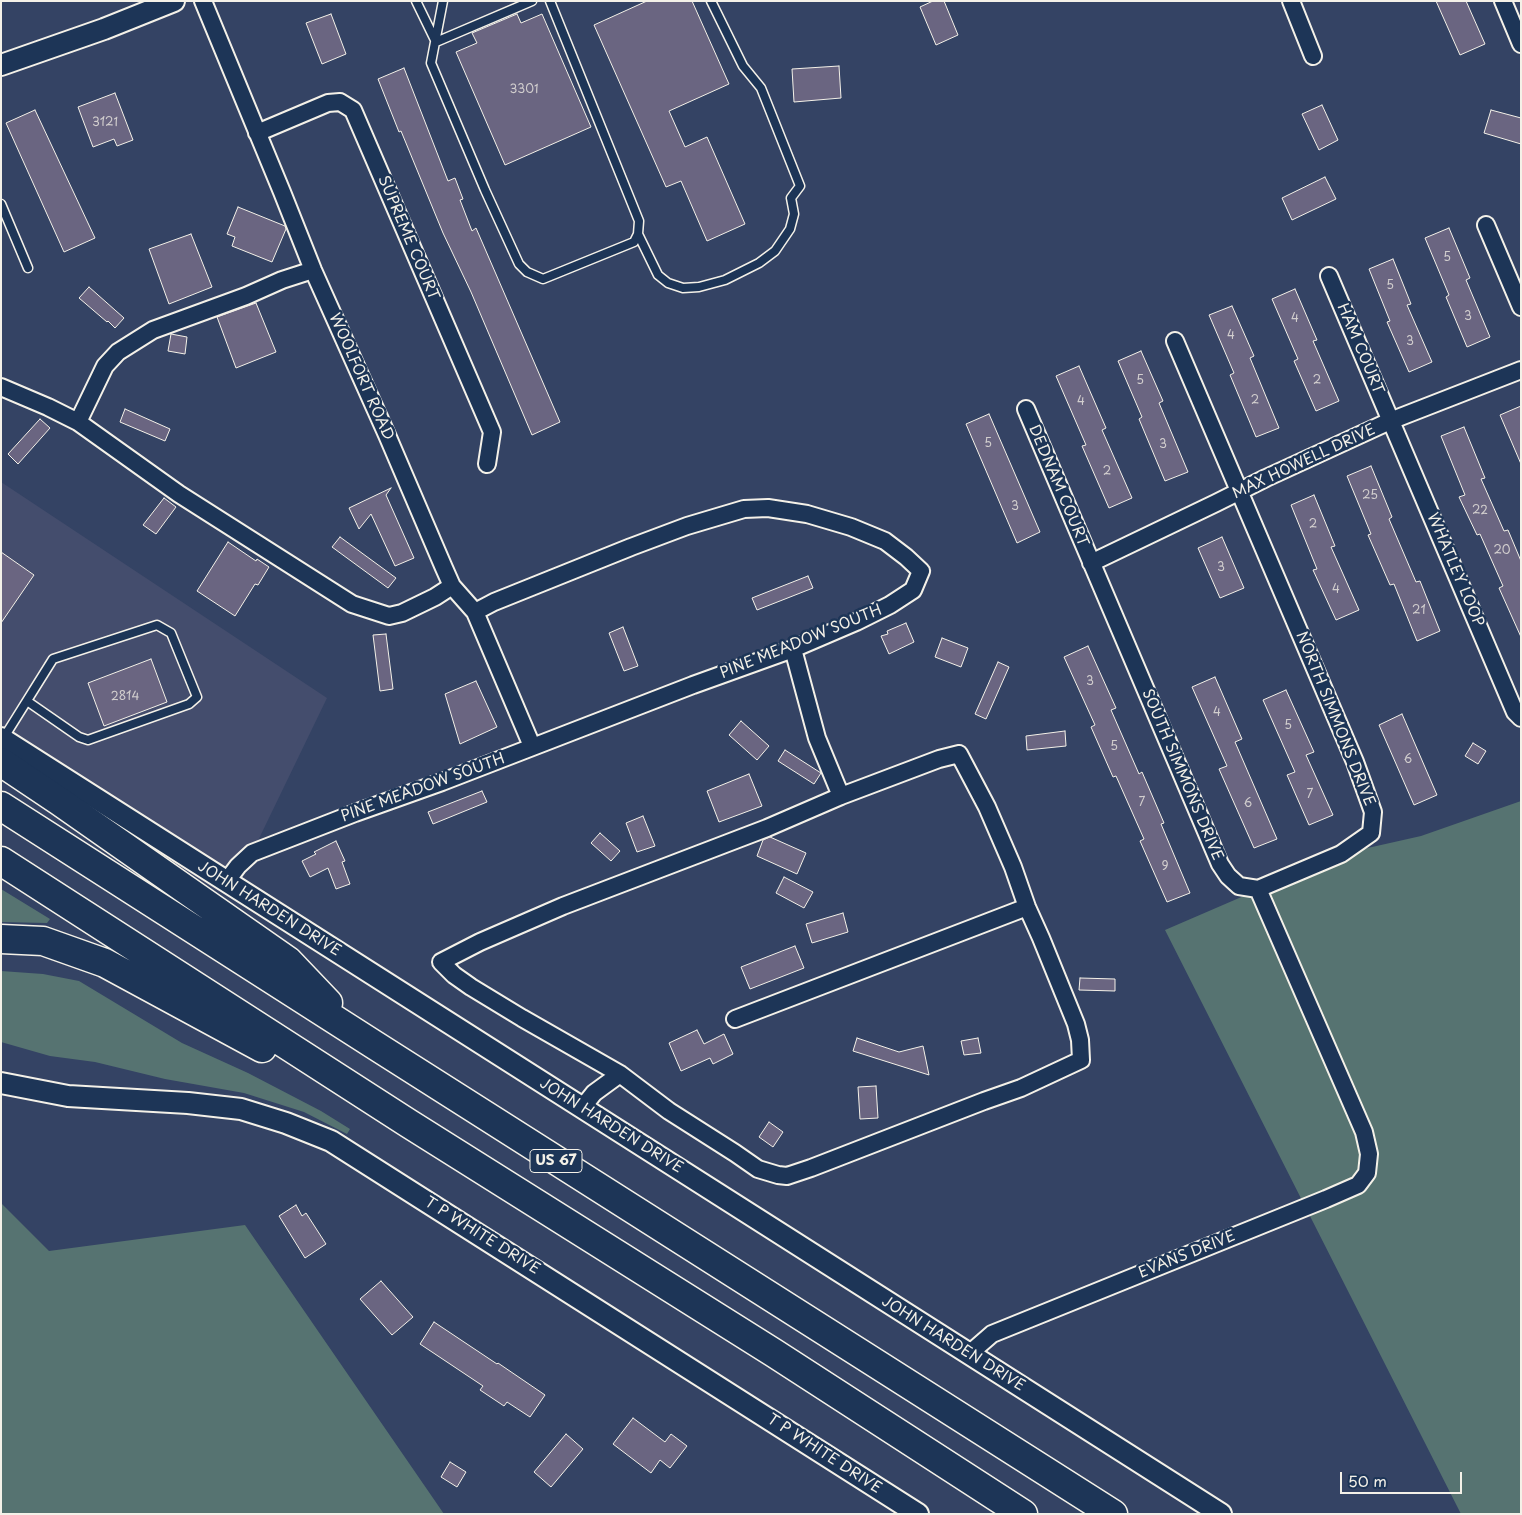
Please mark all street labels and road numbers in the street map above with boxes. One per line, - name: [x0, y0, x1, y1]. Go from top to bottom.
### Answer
- street label: SUPREME COURT: [374, 173, 442, 303]
- street label: HAM COURT: [1333, 301, 1387, 397]
- street label: WOOLFORT ROAD: [325, 311, 397, 443]
- street label: MAX HOWELL DRIVE: [1230, 421, 1378, 503]
- street label: DEDNAM COURT: [1024, 422, 1092, 550]
- street label: WHATLEY LOOP: [1423, 510, 1487, 630]
- street label: PINE MEADOW SOUTH: [717, 601, 885, 683]
- street label: NORTH SIMMONS DRIVE: [1292, 629, 1378, 809]
- street label: SOUTH SIMMONS DRIVE: [1138, 687, 1226, 863]
- street label: PINE MEADOW SOUTH: [339, 750, 507, 826]
- street label: JOHN HARDEN DRIVE: [194, 858, 344, 960]
- street label: JOHN HARDEN DRIVE: [536, 1075, 686, 1177]
- road number: US 67: [530, 1150, 582, 1172]
- street label: T P WHITE DRIVE: [421, 1193, 543, 1279]
- street label: EVANS DRIVE: [1136, 1227, 1238, 1283]
- street label: JOHN HARDEN DRIVE: [878, 1293, 1028, 1395]
- street label: T P WHITE DRIVE: [764, 1410, 884, 1498]

